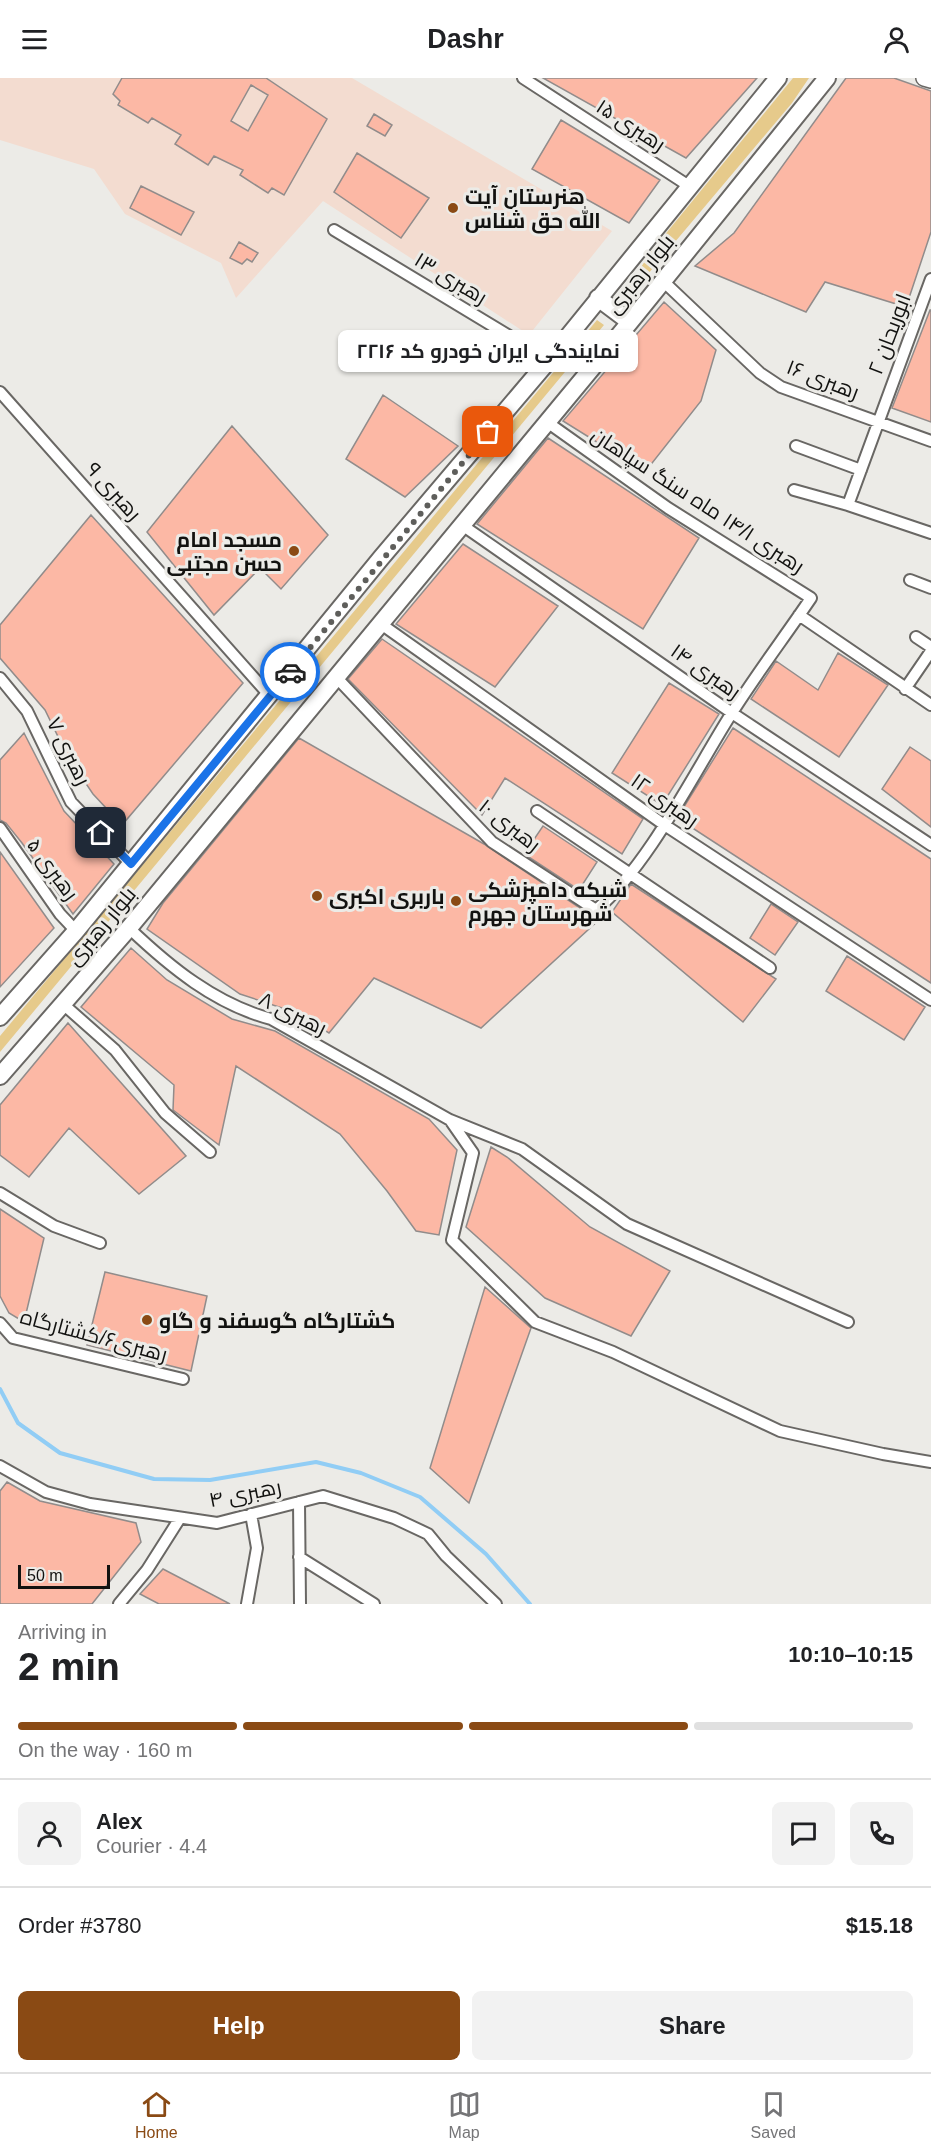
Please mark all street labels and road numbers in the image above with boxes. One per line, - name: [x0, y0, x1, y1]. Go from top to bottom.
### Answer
- street label: رهبری ۱۵: [591, 94, 670, 157]
- street label: بلوار رهبری: [601, 230, 680, 319]
- street label: رهبری ۱۳: [410, 248, 491, 310]
- street label: ابوریحان ۲: [863, 291, 917, 378]
- street label: رهبری ۱۶: [783, 355, 863, 405]
- street label: رهبری ۱۴/۱ ماه سنگ سپاهان: [586, 423, 809, 579]
- street label: رهبری ۹: [80, 457, 146, 526]
- street label: رهبری ۱۴: [666, 639, 745, 705]
- street label: رهبری ۷: [41, 713, 95, 789]
- street label: رهبری ۱۲: [626, 769, 703, 833]
- street label: رهبری ۱۰: [474, 794, 545, 858]
- street label: رهبری ۵: [21, 834, 83, 906]
- street label: بلوار رهبری: [62, 882, 142, 971]
- street label: رهبری ۸: [255, 987, 331, 1041]
- street label: رهبری۶/کشتارگاه: [18, 1304, 170, 1368]
- street label: رهبری ۴: [207, 1475, 284, 1513]

